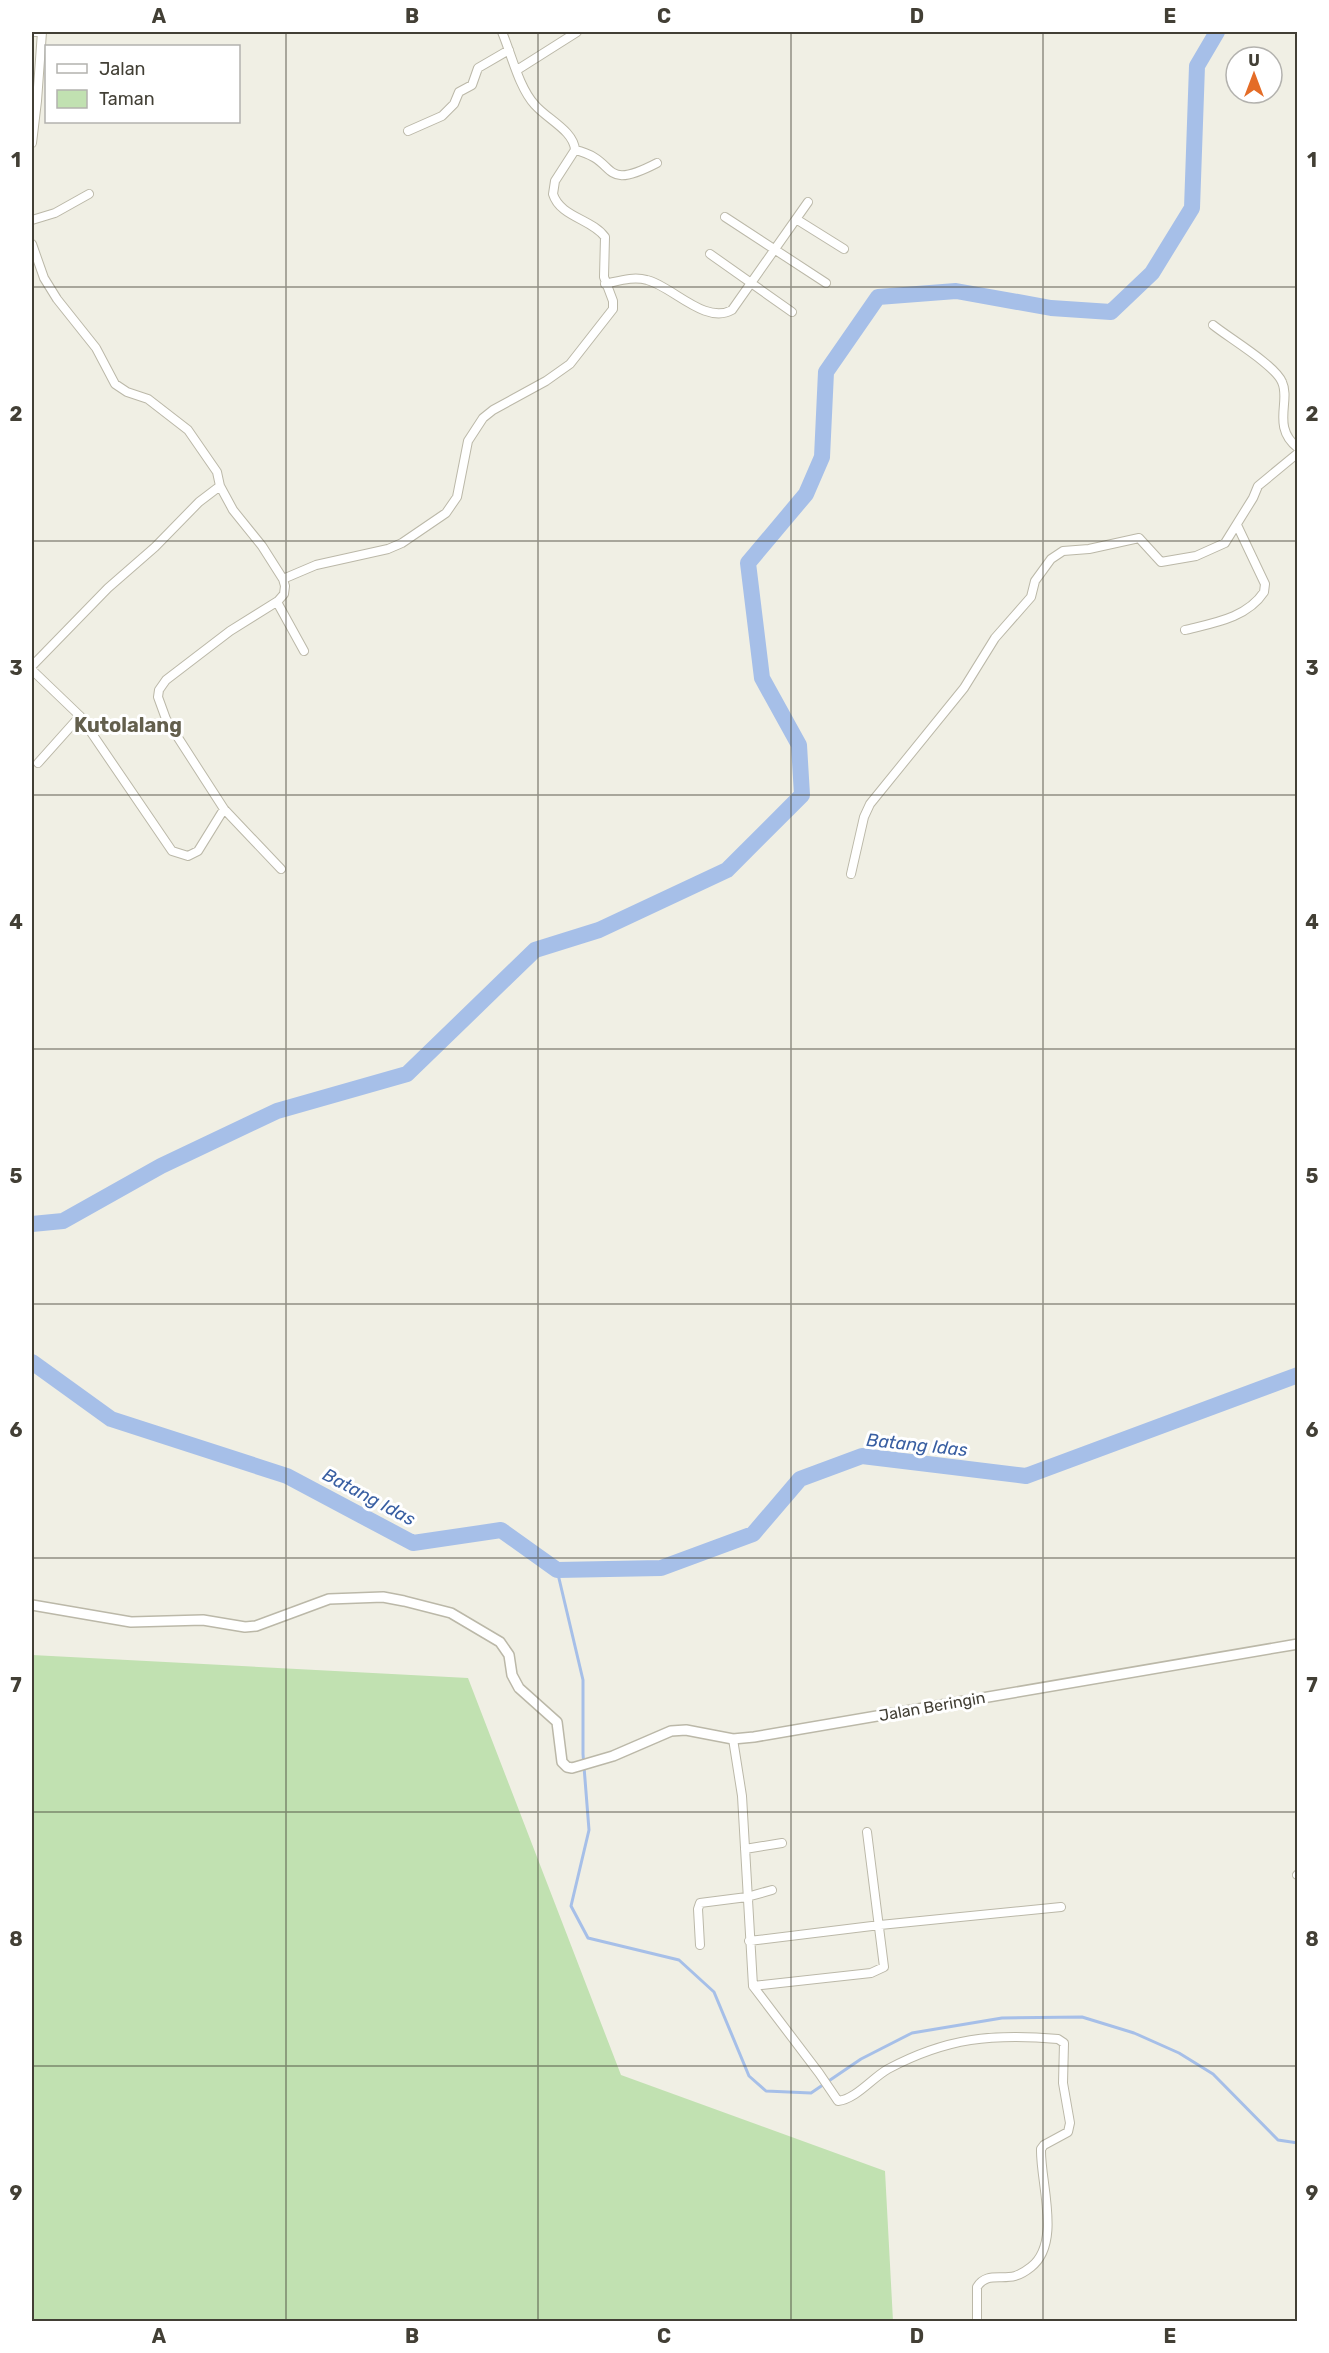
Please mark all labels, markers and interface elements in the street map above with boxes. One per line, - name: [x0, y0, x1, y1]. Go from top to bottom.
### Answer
- text: A: [152, 4, 167, 28]
- text: B: [405, 4, 419, 28]
- text: C: [657, 4, 671, 28]
- text: D: [910, 4, 924, 28]
- text: E: [1164, 4, 1176, 28]
- legend: [45, 45, 240, 123]
- north arrow: [1224, 45, 1284, 105]
- text: U: [1248, 51, 1260, 70]
- text: Jalan: [99, 58, 146, 80]
- text: Taman: [99, 88, 155, 110]
- text: 1: [11, 148, 21, 172]
- text: 1: [1307, 148, 1317, 172]
- text: 2: [10, 402, 23, 426]
- text: 2: [1306, 402, 1319, 426]
- text: 3: [9, 656, 23, 680]
- text: 3: [1305, 656, 1319, 680]
- district label: Kutolalang: [74, 713, 182, 737]
- text: 4: [9, 910, 23, 934]
- text: 4: [1305, 910, 1319, 934]
- text: 5: [10, 1164, 23, 1188]
- text: 5: [1306, 1164, 1319, 1188]
- text: 6: [9, 1418, 23, 1442]
- text: 6: [1305, 1418, 1319, 1442]
- water label: Batang Idas: [865, 1429, 969, 1461]
- water label: Batang Idas: [319, 1463, 419, 1531]
- text: 7: [10, 1673, 22, 1697]
- text: 7: [1306, 1673, 1318, 1697]
- street label: Jalan Beringin: [877, 1688, 987, 1725]
- text: 8: [9, 1927, 23, 1951]
- text: 8: [1305, 1927, 1319, 1951]
- text: 9: [10, 2181, 23, 2205]
- text: 9: [1306, 2181, 1319, 2205]
- text: A: [152, 2324, 167, 2348]
- text: B: [405, 2324, 419, 2348]
- text: C: [657, 2324, 671, 2348]
- text: D: [910, 2324, 924, 2348]
- text: E: [1164, 2324, 1176, 2348]

